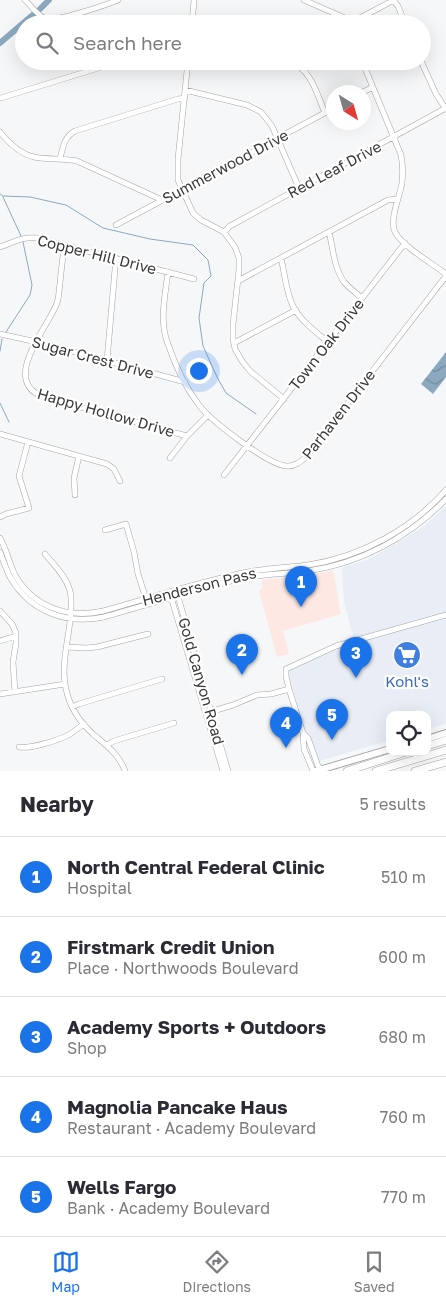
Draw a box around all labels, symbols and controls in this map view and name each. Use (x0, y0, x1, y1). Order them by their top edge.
search box (15, 15, 431, 70)
icon: search (33, 29, 61, 57)
text: Search here (73, 31, 182, 54)
north arrow (326, 85, 371, 130)
street label: Summerwood Drive (159, 125, 291, 207)
street label: Red Leaf Drive (284, 137, 384, 201)
street label: Copper Hill Drive (36, 231, 159, 278)
street label: Town Oak Drive (285, 295, 367, 393)
street label: Sugar Crest Drive (30, 332, 156, 382)
your location (186, 358, 212, 384)
street label: Parhaven Drive (298, 366, 379, 462)
street label: Happy Hollow Drive (35, 384, 177, 440)
street label: Henderson Pass (140, 563, 258, 609)
pin: 1 (285, 566, 317, 607)
street label: Gold Canyon Road (175, 615, 229, 747)
pin: 2 (226, 634, 258, 675)
pin: 3 (340, 637, 372, 678)
supermarket icon: Kohl's (392, 640, 422, 670)
place label: Kohl's (385, 672, 429, 690)
pin: 5 (316, 699, 348, 740)
pin: 4 (270, 707, 302, 748)
map controls (386, 711, 431, 756)
button: locate (386, 711, 431, 756)
text: Nearby (20, 791, 94, 817)
text: 5 results (360, 794, 426, 814)
text: North Central Federal Clinic (67, 855, 325, 878)
text: 1 (32, 867, 40, 887)
text: 510 m (381, 867, 426, 887)
text: Hospital (67, 878, 132, 898)
text: Firstmark Credit Union (67, 935, 274, 958)
text: 2 (31, 947, 41, 967)
text: 600 m (378, 947, 426, 967)
text: Place · Northwoods Boulevard (67, 958, 299, 978)
text: Academy Sports + Outdoors (67, 1015, 326, 1038)
text: 3 (31, 1027, 41, 1047)
text: 680 m (378, 1027, 426, 1047)
text: Shop (67, 1038, 107, 1058)
text: Magnolia Pancake Haus (67, 1095, 288, 1118)
text: 4 (31, 1107, 41, 1127)
text: 760 m (380, 1107, 426, 1127)
text: Restaurant · Academy Boulevard (67, 1118, 316, 1138)
text: Wells Fargo (67, 1175, 177, 1198)
text: 5 (31, 1187, 41, 1207)
text: 770 m (381, 1187, 426, 1207)
text: Bank · Academy Boulevard (67, 1198, 270, 1218)
tab: Map (51, 1248, 80, 1295)
tab: Directions (183, 1248, 251, 1295)
tab: Saved (354, 1248, 395, 1295)

